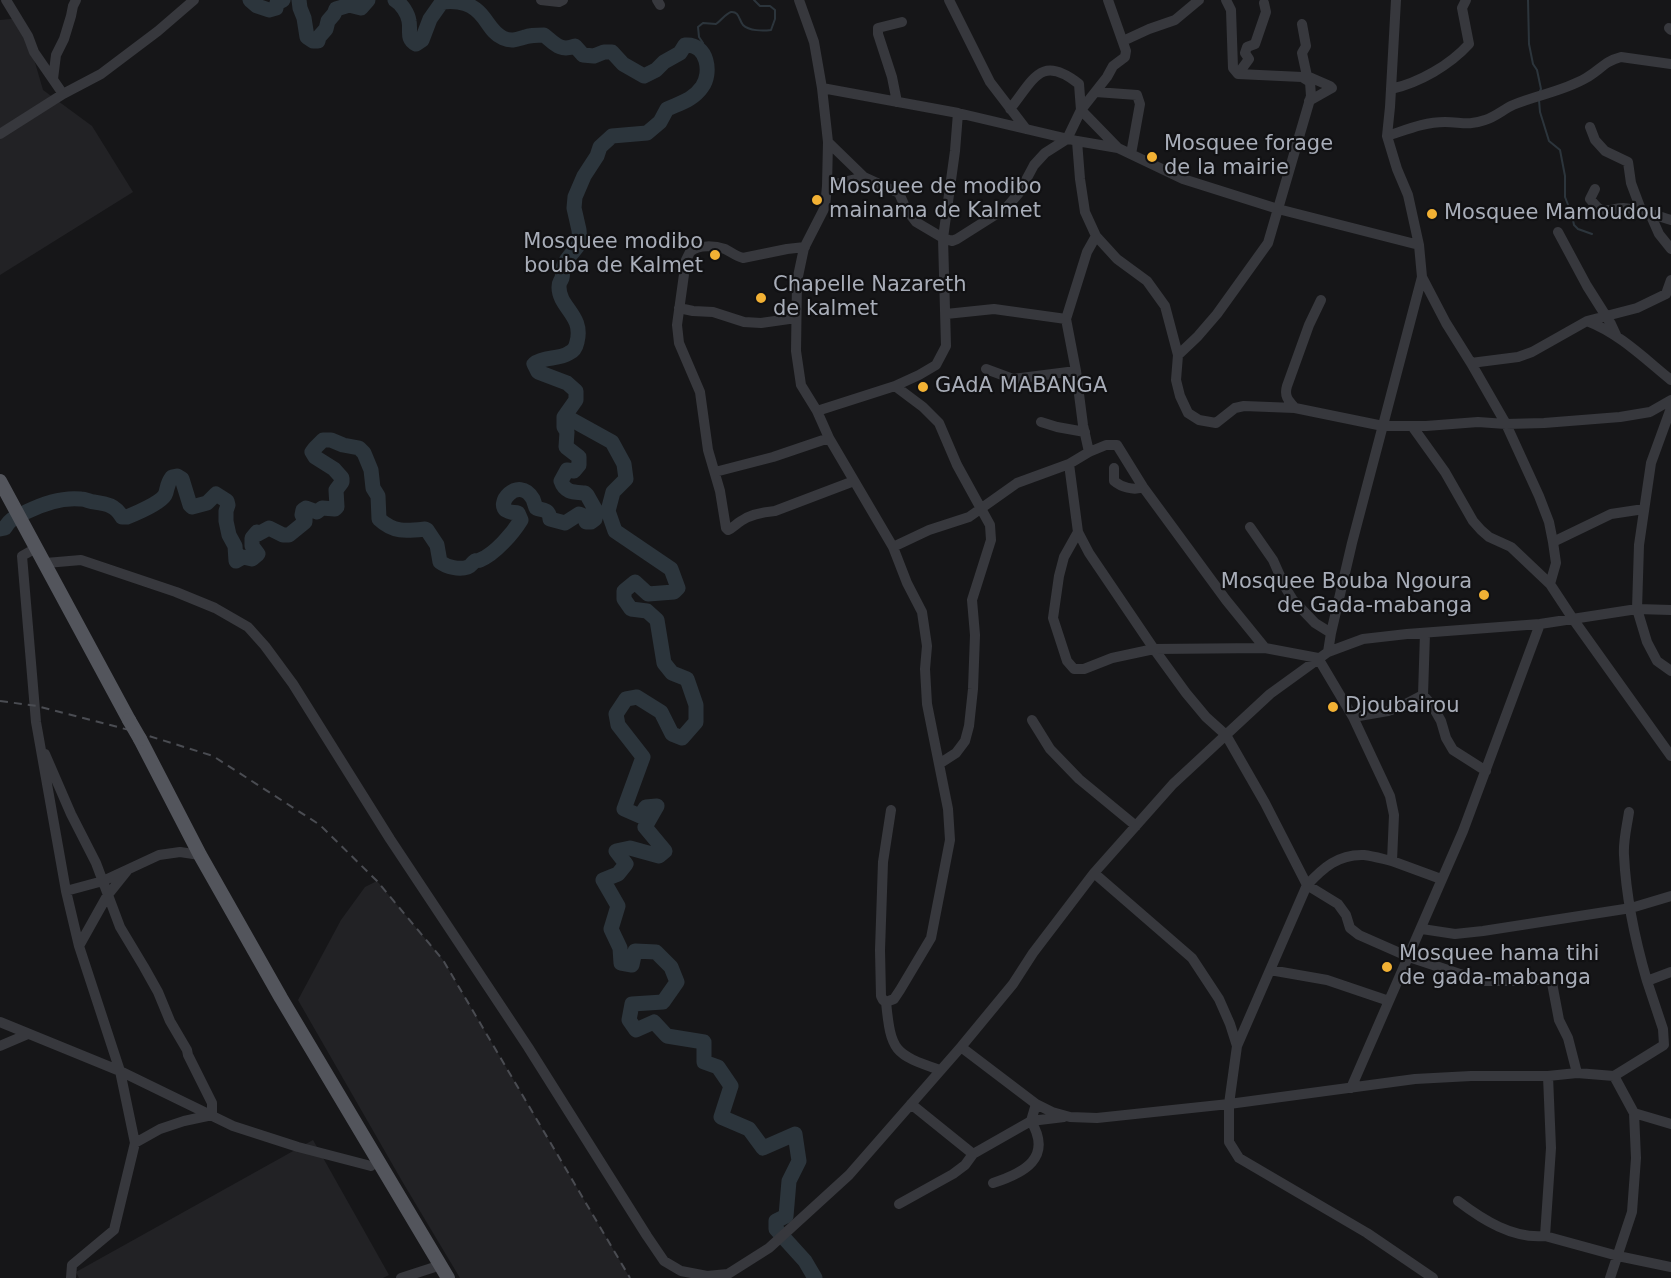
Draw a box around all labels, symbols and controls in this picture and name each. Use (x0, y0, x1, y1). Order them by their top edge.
place label: Mosquee forage de la mairie (1164, 132, 1333, 182)
marker: Mosquee forage de la mairie (1145, 150, 1159, 164)
place label: Mosquee de modibo mainama de Kalmet (829, 175, 1042, 225)
marker: Mosquee de modibo mainama de Kalmet (810, 193, 824, 207)
place label: Mosquee Mamoudou (1444, 201, 1662, 227)
marker: Mosquee Mamoudou (1425, 207, 1439, 221)
place label: Mosquee modibo bouba de Kalmet (523, 230, 703, 280)
marker: Mosquee modibo bouba de Kalmet (708, 248, 722, 262)
place label: Chapelle Nazareth de kalmet (773, 273, 966, 323)
marker: Chapelle Nazareth de kalmet (754, 291, 768, 305)
place label: GAdA MABANGA (935, 374, 1107, 400)
marker: GAdA MABANGA (916, 380, 930, 394)
place label: Mosquee Bouba Ngoura de Gada-mabanga (1221, 570, 1472, 620)
marker: Mosquee Bouba Ngoura de Gada-mabanga (1477, 588, 1491, 602)
place label: Djoubairou (1345, 694, 1460, 720)
marker: Djoubairou (1326, 700, 1340, 714)
place label: Mosquee hama tihi de gada-mabanga (1399, 942, 1599, 992)
marker: Mosquee hama tihi de gada-mabanga (1380, 960, 1394, 974)

